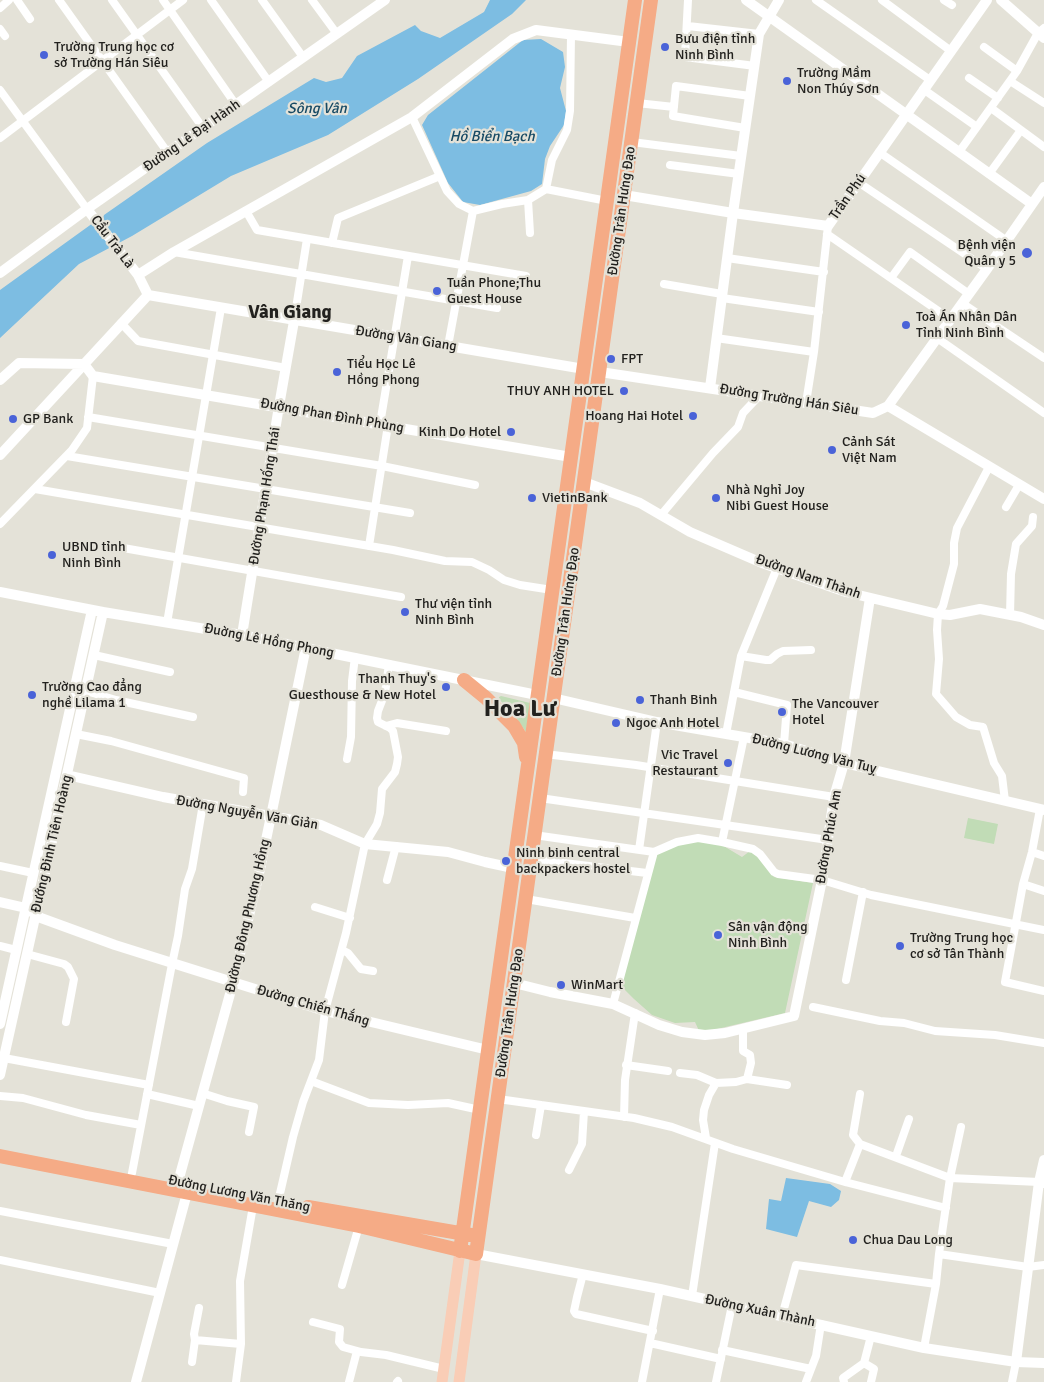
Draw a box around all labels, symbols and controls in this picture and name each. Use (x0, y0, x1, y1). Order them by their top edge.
place label: Bưu điện tỉnh Ninh Bình (675, 31, 755, 64)
place label: Trường Trung học cơ sở Trường Hán Siêu (54, 39, 174, 72)
marker: Bưu điện tỉnh Ninh Bình (659, 41, 671, 53)
marker: Trường Trung học cơ sở Trường Hán Siêu (38, 49, 50, 61)
place label: Trường Mầm Non Thúy Sơn (797, 65, 879, 98)
marker: Trường Mầm Non Thúy Sơn (781, 75, 793, 87)
street label: Đường Lê Đại Hành (140, 96, 244, 176)
water label: Sông Vân (287, 100, 347, 118)
water label: Hồ Biển Bạch (449, 128, 535, 146)
street label: Đường Trân Hưng Đạo (605, 145, 639, 277)
street label: Trần Phú (826, 171, 870, 223)
street label: Cầu Trà Là (87, 212, 137, 272)
place label: Bệnh viện Quân y 5 (958, 237, 1016, 270)
marker: Bệnh viện Quân y 5 (1020, 246, 1034, 260)
place label: Tuần Phone;Thu Guest House (447, 275, 541, 308)
marker: Tuần Phone;Thu Guest House (431, 285, 443, 297)
district label: Vân Giang (248, 302, 332, 324)
place label: Toà Án Nhân Dân Tỉnh Ninh Bình (916, 309, 1017, 342)
marker: Toà Án Nhân Dân Tỉnh Ninh Bình (900, 319, 912, 331)
street label: Đường Vân Giang (354, 323, 458, 355)
place label: FPT (621, 351, 643, 367)
marker: FPT (605, 353, 617, 365)
place label: Tiểu Học Lê Hồng Phong (347, 356, 420, 388)
marker: Tiểu Học Lê Hồng Phong (331, 366, 343, 378)
street label: Đường Trường Hán Siêu (718, 381, 860, 419)
place label: THUY ANH HOTEL (507, 383, 614, 399)
marker: THUY ANH HOTEL (618, 385, 630, 397)
street label: Đường Phan Đình Phùng (259, 395, 405, 437)
place label: Hoang Hai Hotel (585, 408, 683, 424)
marker: Hoang Hai Hotel (687, 410, 699, 422)
place label: GP Bank (23, 411, 73, 427)
marker: GP Bank (7, 413, 19, 425)
place label: Kinh Do Hotel (419, 424, 501, 440)
street label: Đường Phạm Hống Thái (246, 426, 284, 566)
marker: Kinh Do Hotel (505, 426, 517, 438)
place label: Cảnh Sát Việt Nam (842, 434, 897, 467)
marker: Cảnh Sát Việt Nam (826, 444, 838, 456)
place label: Nhà Nghỉ Joy Nibi Guest House (726, 482, 829, 514)
place label: VietinBank (542, 490, 608, 506)
marker: VietinBank (526, 492, 538, 504)
marker: Nhà Nghỉ Joy Nibi Guest House (710, 492, 722, 504)
place label: UBND tỉnh Ninh Bình (62, 539, 126, 572)
street label: Đường Trân Hưng Đạo (549, 546, 583, 678)
marker: UBND tỉnh Ninh Bình (46, 549, 58, 561)
street label: Đường Nam Thành (753, 551, 863, 603)
place label: Thư viện tỉnh Ninh Bình (415, 596, 492, 628)
marker: Thư viện tỉnh Ninh Bình (399, 606, 411, 618)
street label: Đuờng Lê Hồng Phong (203, 620, 335, 662)
place label: Thanh Thuy's Guesthouse & New Hotel (289, 671, 436, 704)
place label: Trường Cao đẳng nghề Lilama 1 (42, 679, 142, 712)
marker: Thanh Thuy's Guesthouse & New Hotel (440, 681, 452, 693)
marker: Trường Cao đẳng nghề Lilama 1 (26, 689, 38, 701)
place label: Thanh Binh (650, 692, 717, 708)
marker: Thanh Binh (634, 694, 646, 706)
district label: Hoa Lư (484, 696, 556, 724)
place label: The Vancouver Hotel (792, 696, 879, 729)
marker: The Vancouver Hotel (776, 706, 788, 718)
place label: Ngoc Anh Hotel (626, 715, 719, 731)
marker: Ngoc Anh Hotel (610, 717, 622, 729)
street label: Đường Lương Văn Tuỵ (750, 730, 878, 778)
place label: Vic Travel Restaurant (652, 747, 718, 780)
marker: Vic Travel Restaurant (722, 757, 734, 769)
street label: Đướng Đinh Tiên Hoàng (28, 773, 76, 915)
street label: Đường Phúc Am (812, 789, 846, 885)
street label: Đường Nguyễn Văn Giản (175, 792, 319, 834)
street label: Đường Đông Phương Hồng (222, 837, 274, 995)
place label: Ninh binh central backpackers hostel (516, 845, 630, 878)
marker: Ninh binh central backpackers hostel (500, 855, 512, 867)
place label: Sân vận động Ninh Bình (728, 919, 808, 952)
marker: Sân vận động Ninh Bình (712, 929, 724, 941)
place label: Trường Trung học cơ sở Tân Thành (910, 930, 1013, 962)
marker: Trường Trung học cơ sở Tân Thành (894, 940, 906, 952)
street label: Đường Trân Hưng Đạo (493, 947, 527, 1079)
place label: WinMart (571, 977, 623, 993)
marker: WinMart (555, 979, 567, 991)
street label: Đường Chiến Thắng (255, 982, 371, 1030)
street label: Đường Lương Văn Thăng (167, 1172, 311, 1216)
place label: Chua Dau Long (863, 1232, 953, 1248)
marker: Chua Dau Long (847, 1234, 859, 1246)
street label: Đường Xuân Thành (703, 1291, 817, 1331)

